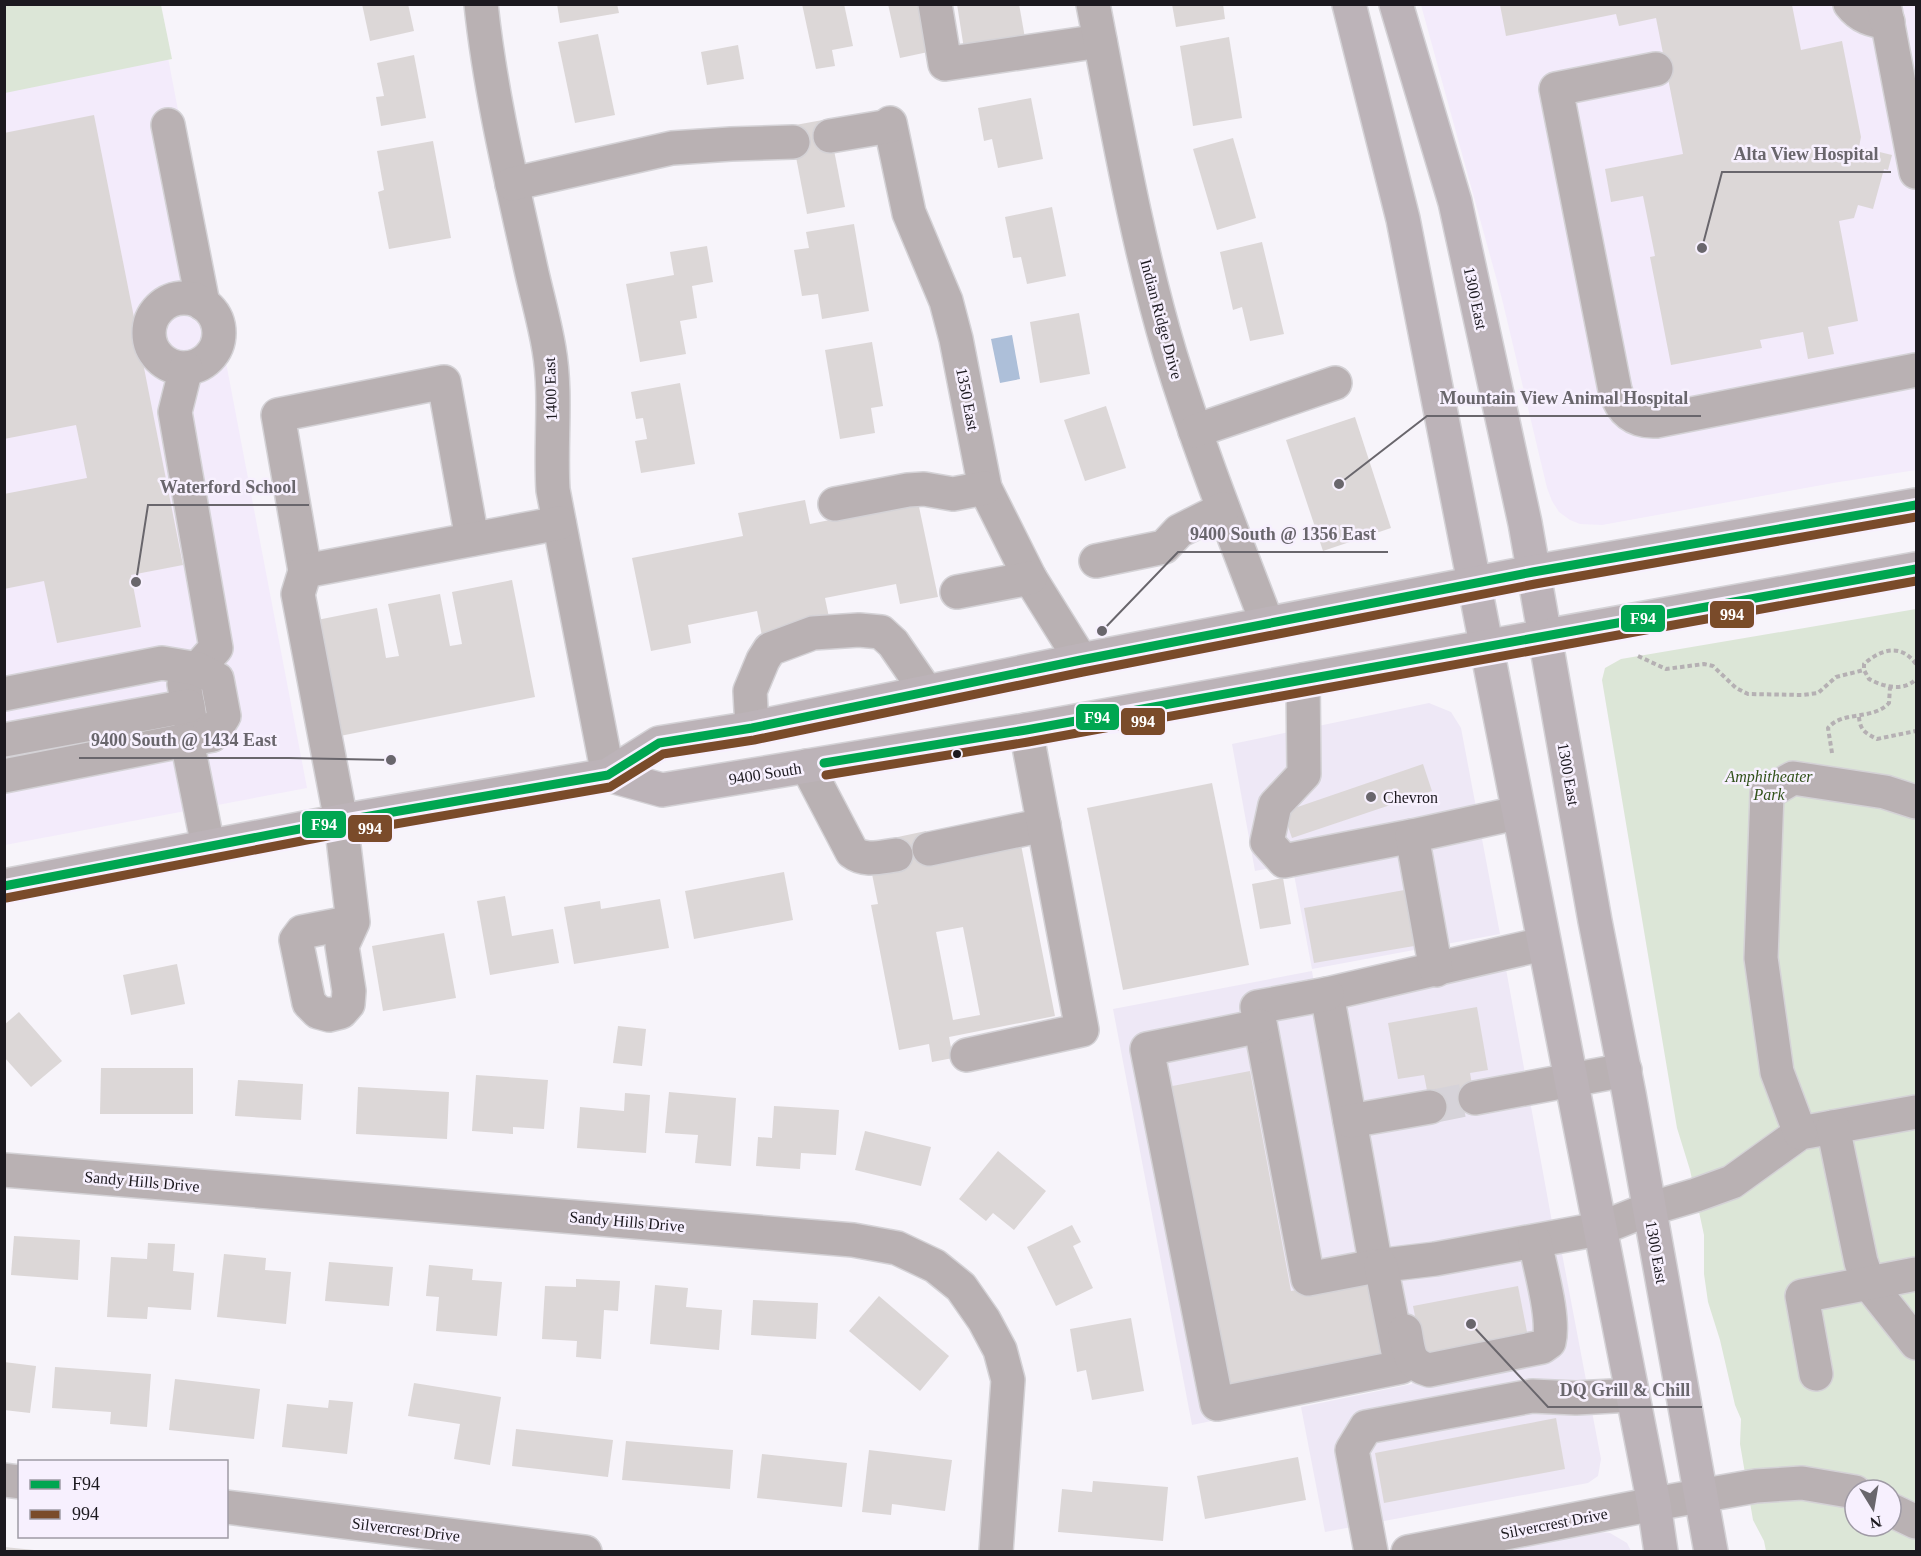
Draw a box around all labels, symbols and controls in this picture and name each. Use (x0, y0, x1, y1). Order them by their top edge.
callout: Alta View Hospital (1722, 136, 1891, 172)
text: Alta View Hospital (1733, 144, 1879, 164)
street label: Indian Ridge Drive (1136, 257, 1186, 381)
street label: 1300 East (1461, 265, 1491, 331)
street label: 1400 East (541, 356, 560, 421)
street label: 1350 East (953, 366, 982, 432)
callout: Mountain View Animal Hospital (1427, 380, 1701, 416)
text: Mountain View Animal Hospital (1440, 388, 1688, 408)
callout: Waterford School (148, 469, 309, 505)
text: Waterford School (160, 477, 296, 497)
callout: 9400 South @ 1356 East (1178, 516, 1388, 552)
text: 9400 South @ 1356 East (1190, 524, 1376, 544)
line badge: 994 (1709, 600, 1755, 629)
line badge: F94 (1620, 604, 1666, 633)
text: 994 (1720, 606, 1744, 623)
text: F94 (1630, 610, 1656, 627)
line badge: F94 (1075, 703, 1120, 731)
line badge: 994 (1120, 707, 1166, 736)
text: F94 (1084, 709, 1110, 726)
text: 994 (1131, 713, 1155, 730)
callout: 9400 South @ 1434 East (79, 722, 289, 758)
text: 9400 South @ 1434 East (91, 730, 277, 750)
street label: 1300 East (1555, 741, 1582, 807)
unlabelled marker (951, 748, 963, 760)
street label: 9400 South (728, 759, 803, 788)
park label: Amphitheater Park (1724, 768, 1813, 803)
place label: Chevron (1383, 789, 1438, 806)
marker: Chevron (1364, 790, 1378, 804)
line badge: F94 (301, 810, 347, 839)
line badge: 994 (347, 814, 393, 843)
text: F94 (311, 816, 337, 833)
text: 994 (358, 820, 382, 837)
street label: Sandy Hills Drive (84, 1168, 200, 1196)
street label: Sandy Hills Drive (569, 1208, 685, 1236)
street label: 1300 East (1643, 1219, 1670, 1285)
callout: DQ Grill & Chill (1548, 1371, 1702, 1407)
text: DQ Grill & Chill (1560, 1380, 1690, 1400)
legend (18, 1460, 228, 1538)
text: F94 (72, 1474, 100, 1494)
north arrow (1843, 1478, 1903, 1538)
text: 994 (72, 1504, 99, 1524)
street label: Silvercrest Drive (1499, 1505, 1609, 1542)
text: N (1868, 1513, 1883, 1532)
street label: Silvercrest Drive (351, 1514, 461, 1545)

